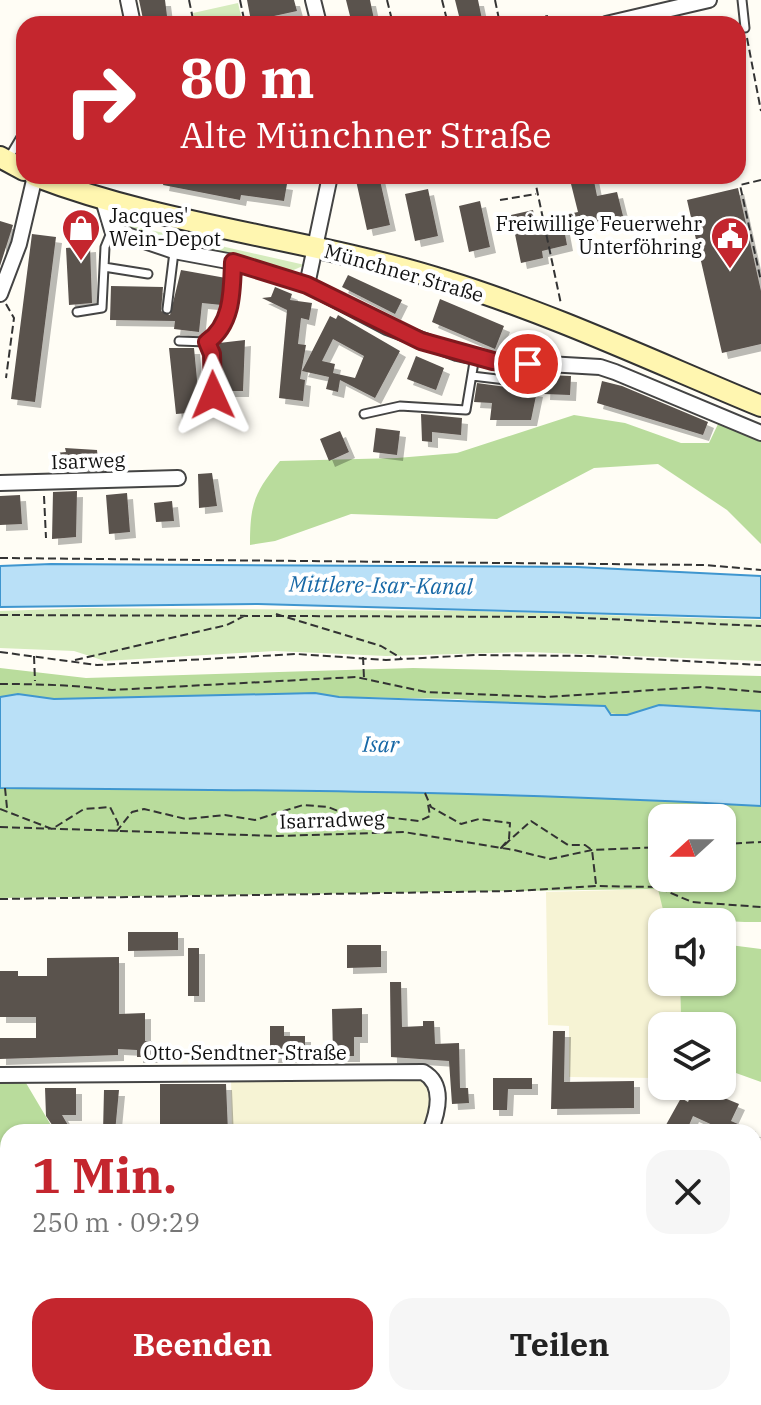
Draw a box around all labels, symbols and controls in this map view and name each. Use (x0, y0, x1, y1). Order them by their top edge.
text: 80 m (180, 41, 315, 113)
icon: right (48, 48, 152, 152)
text: Alte Münchner Straße (180, 111, 552, 158)
place label: Jacques' Wein-Depot (109, 202, 221, 252)
shop icon: Jacques' Wein-Depot (60, 207, 102, 262)
place label: Freiwillige Feuerwehr Unterföhring (495, 210, 702, 260)
public building icon: Freiwillige Feuerwehr Unterföhring (709, 215, 751, 270)
street label: Münchner Straße (321, 237, 487, 308)
pin (494, 330, 562, 398)
icon: arrive (506, 342, 550, 386)
position arrow (171, 353, 255, 437)
street label: Isarweg (51, 446, 126, 475)
water label: Mittlere-Isar-Kanal (288, 568, 474, 601)
water label: Isar (361, 729, 401, 758)
street label: Isarradweg (279, 804, 385, 835)
north arrow (648, 804, 736, 892)
map controls (648, 804, 736, 1100)
button: sound (648, 908, 736, 996)
button: layers (648, 1012, 736, 1100)
street label: Otto-Sendtner-Straße (143, 1039, 347, 1066)
text: 1 Min. (32, 1144, 177, 1206)
button: close (646, 1150, 730, 1234)
text: 250 m · 09:29 (32, 1205, 200, 1239)
button: Beenden (32, 1298, 373, 1390)
button: Teilen (389, 1298, 730, 1390)

